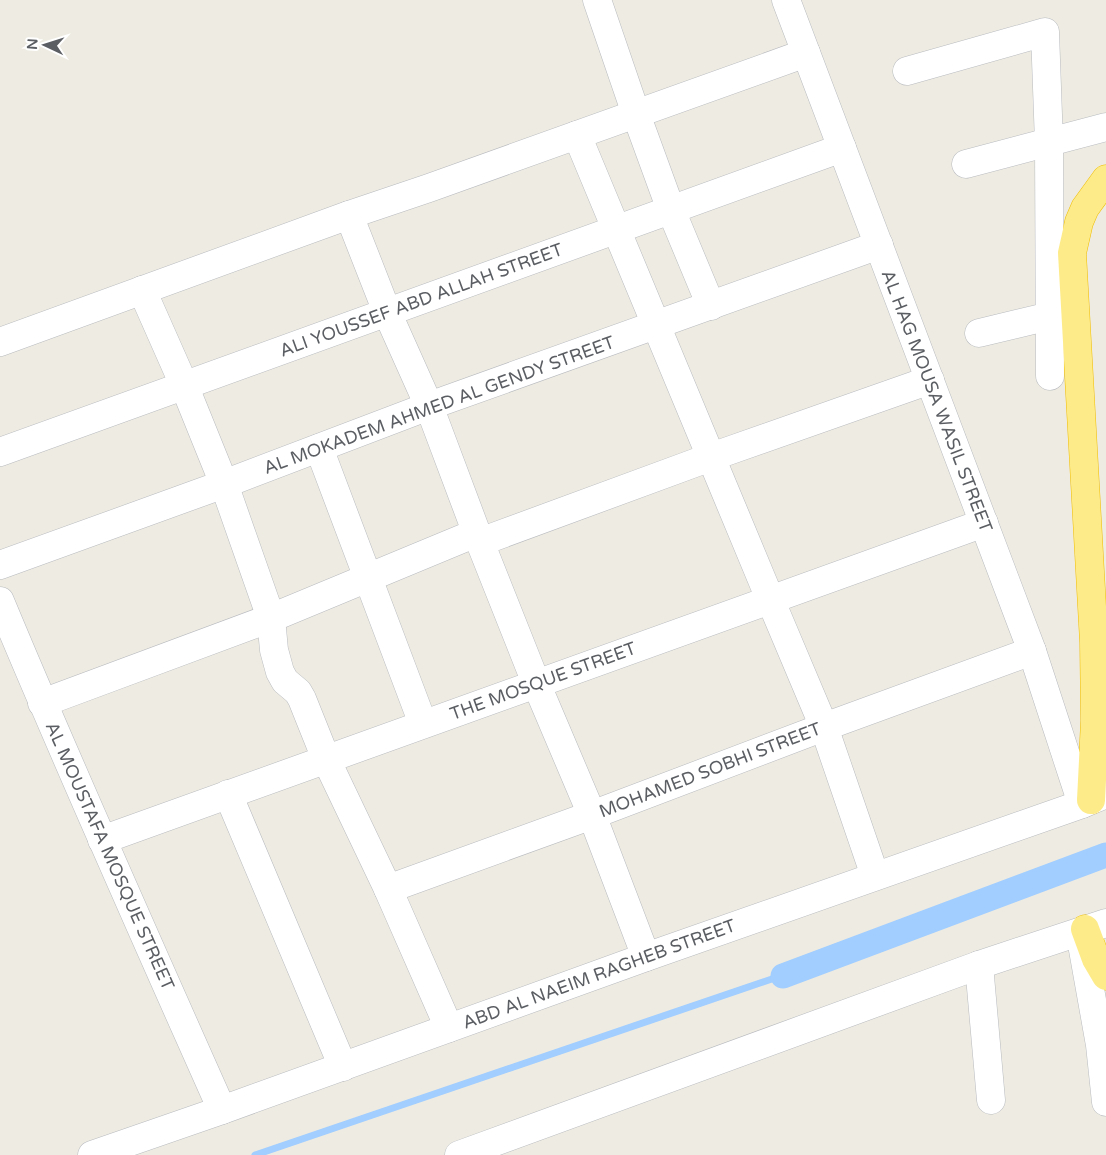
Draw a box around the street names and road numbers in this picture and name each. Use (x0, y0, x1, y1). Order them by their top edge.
street label: ALI YOUSSEF ABD ALLAH STREET (276, 238, 566, 362)
street label: AL HAG MOUSA WASIL STREET (877, 267, 997, 535)
street label: AL MOKADEM AHMED AL GENDY STREET (260, 331, 618, 479)
street label: THE MOSQUE STREET (447, 637, 639, 725)
street label: MOHAMED SOBHI STREET (596, 717, 824, 823)
street label: AL MOUSTAFA MOSQUE STREET (41, 718, 179, 994)
street label: ABD AL NAEIM RAGHEB STREET (459, 914, 739, 1034)

